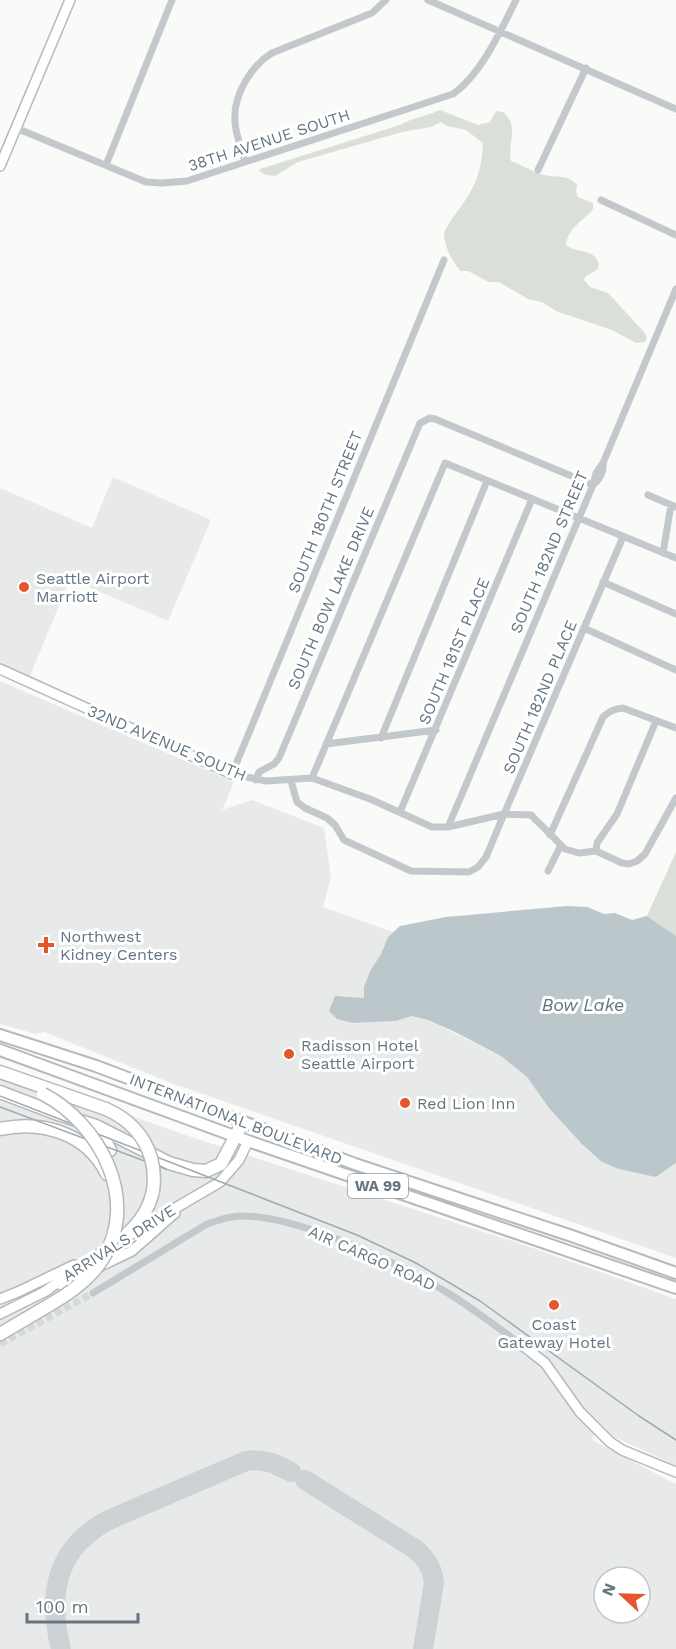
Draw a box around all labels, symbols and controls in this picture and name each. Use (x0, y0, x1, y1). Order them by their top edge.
street label: 38TH AVENUE SOUTH (186, 105, 352, 175)
street label: SOUTH 180TH STREET (284, 428, 366, 596)
street label: SOUTH 182ND STREET (506, 468, 592, 636)
street label: SOUTH BOW LAKE DRIVE (284, 504, 378, 692)
place label: Seattle Airport Marriott (36, 569, 150, 606)
street label: SOUTH 181ST PLACE (414, 575, 494, 727)
marker: Seattle Airport Marriott (17, 580, 31, 594)
street label: SOUTH 182ND PLACE (499, 617, 581, 777)
street label: 32ND AVENUE SOUTH (85, 701, 249, 785)
place label: Northwest Kidney Centers (60, 927, 177, 964)
marker: Northwest Kidney Centers (37, 936, 55, 954)
water label: Bow Lake (542, 994, 624, 1015)
place label: Radisson Hotel Seattle Airport (301, 1036, 419, 1073)
marker: Radisson Hotel Seattle Airport (282, 1047, 296, 1061)
street label: INTERNATIONAL BOULEVARD (127, 1069, 345, 1169)
place label: Red Lion Inn (417, 1094, 515, 1113)
marker: Red Lion Inn (398, 1096, 412, 1110)
road number: WA 99 (348, 1174, 408, 1198)
street label: ARRIVALS DRIVE (59, 1201, 179, 1285)
street label: AIR CARGO ROAD (306, 1222, 438, 1294)
marker: Coast Gateway Hotel (547, 1298, 561, 1312)
place label: Coast Gateway Hotel (497, 1315, 611, 1352)
north arrow (592, 1565, 652, 1625)
text: N (598, 1581, 620, 1599)
scale bar (27, 1586, 138, 1624)
text: 100 m (36, 1596, 89, 1617)

